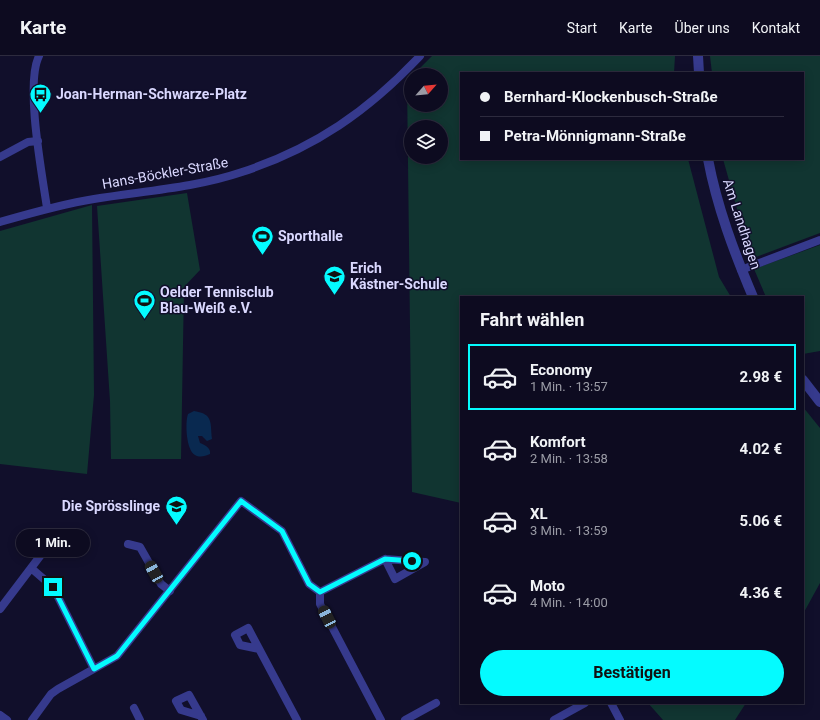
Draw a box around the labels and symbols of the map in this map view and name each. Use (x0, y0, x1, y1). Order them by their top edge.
north arrow (404, 68, 448, 112)
bus stop icon: Joan-Herman-Schwarze-Platz (28, 81, 54, 114)
place label: Joan-Herman-Schwarze-Platz (56, 86, 247, 102)
street label: Hans-Böckler-Straße (101, 154, 229, 192)
street label: Am Landhagen (720, 177, 764, 271)
sports icon: Sporthalle (250, 223, 276, 256)
place label: Sporthalle (278, 228, 343, 244)
place label: Erich Kästner-Schule (350, 260, 448, 292)
school or university icon: Erich Kästner-Schule (322, 263, 348, 296)
place label: Oelder Tennisclub Blau-Weiß e.V. (160, 284, 274, 316)
sports icon: Oelder Tennisclub Blau-Weiß e.V. (131, 287, 157, 320)
school or university icon: Die Sprösslinge (163, 493, 189, 526)
place label: Die Sprösslinge (62, 498, 160, 514)
callout: 1 Min. (16, 529, 90, 557)
route start (403, 552, 421, 570)
car (143, 559, 165, 585)
route end (44, 578, 62, 596)
car (316, 604, 338, 630)

